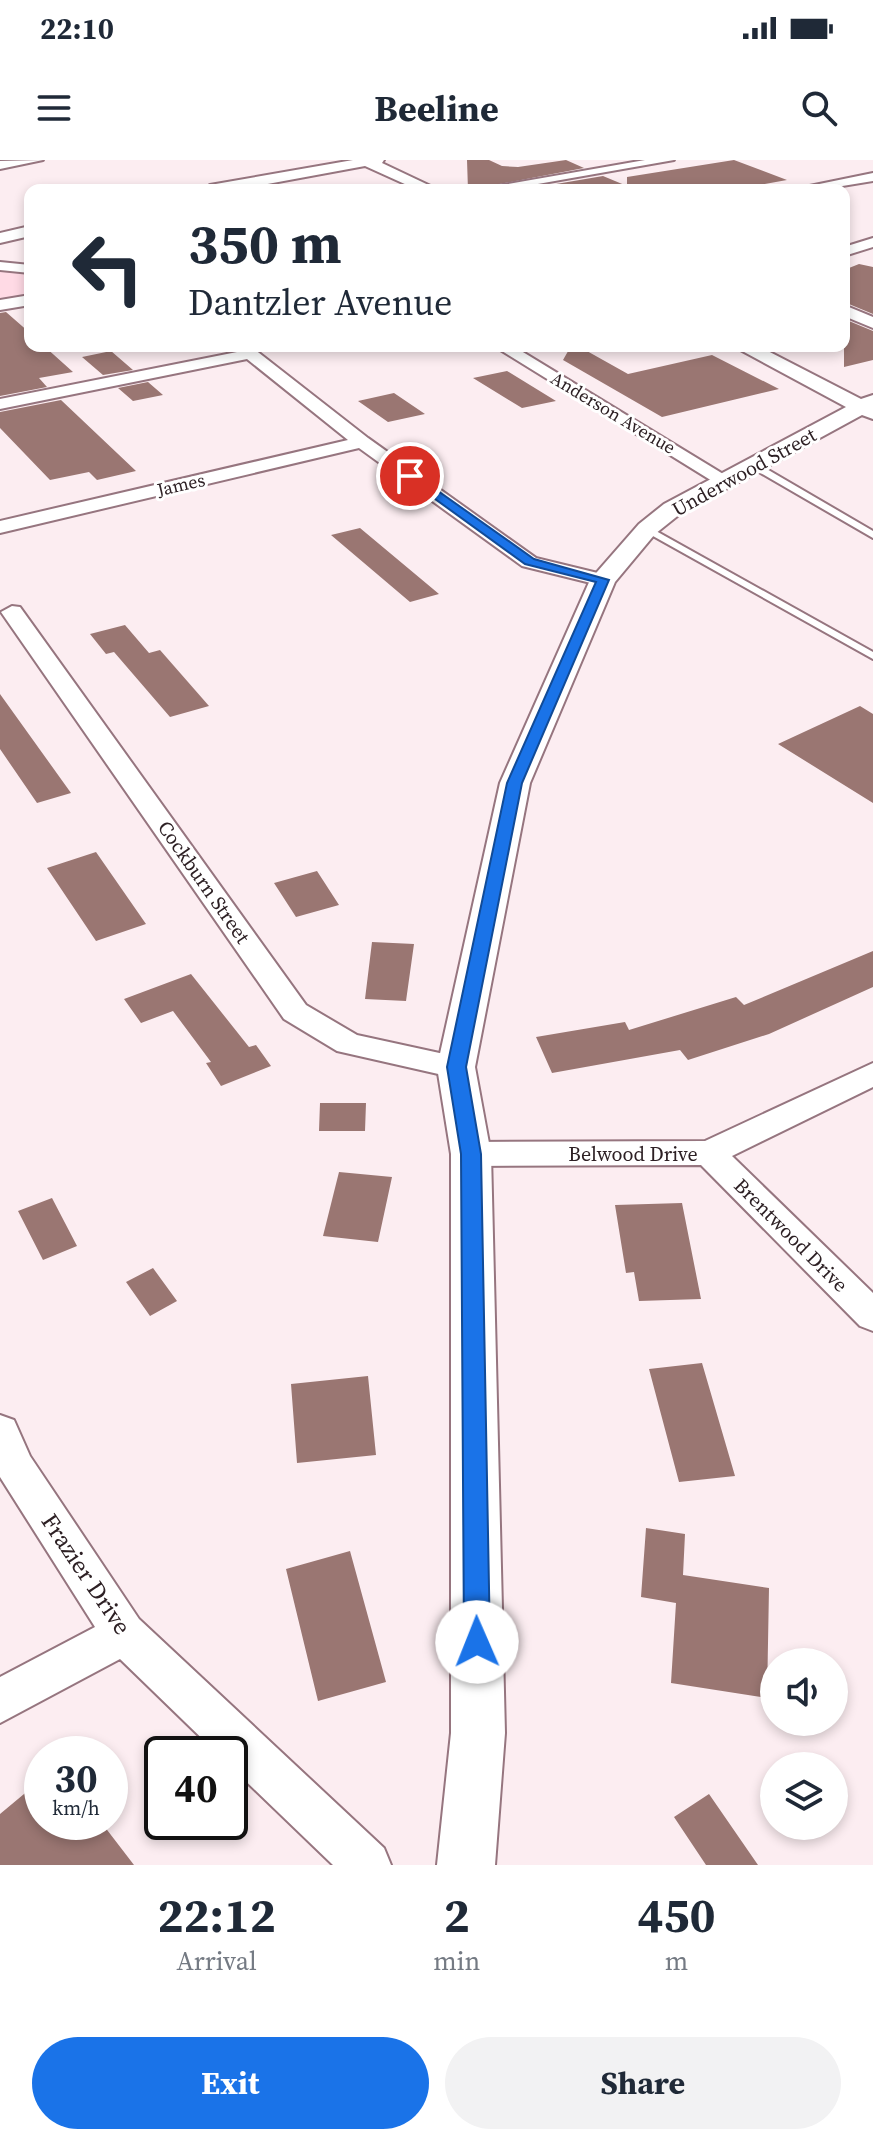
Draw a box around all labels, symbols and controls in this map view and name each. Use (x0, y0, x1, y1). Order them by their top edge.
text: 22:10 (40, 8, 114, 49)
text: Beeline (374, 84, 499, 133)
icon: menu (32, 86, 76, 130)
icon: search (797, 86, 841, 130)
text: 350 m (188, 205, 342, 282)
icon: left (56, 216, 160, 320)
text: Dantzler Avenue (188, 278, 452, 327)
street label: Anderson Avenue (546, 365, 680, 460)
street label: Underwood Street (667, 421, 822, 523)
pin (376, 442, 444, 510)
icon: arrive (388, 454, 432, 498)
street label: James (153, 467, 208, 502)
street label: Cockburn Street (151, 815, 257, 949)
street label: Belwood Drive (568, 1140, 698, 1168)
street label: Brentwood Drive (728, 1172, 854, 1298)
street label: Frazier Drive (34, 1507, 139, 1641)
position arrow (435, 1600, 519, 1684)
map controls (760, 1648, 848, 1840)
button: sound (760, 1648, 848, 1736)
speed limit sign: 40 (144, 1736, 248, 1840)
text: 30 (54, 1751, 98, 1805)
button: layers (760, 1752, 848, 1840)
text: km/h (52, 1794, 100, 1822)
text: 22:12 (157, 1882, 276, 1948)
text: 2 (444, 1882, 470, 1948)
text: 450 (638, 1882, 716, 1948)
text: Arrival (176, 1943, 257, 1979)
text: min (433, 1943, 480, 1979)
text: m (665, 1943, 688, 1979)
button: Exit (32, 2037, 429, 2129)
button: Share (445, 2037, 841, 2129)

